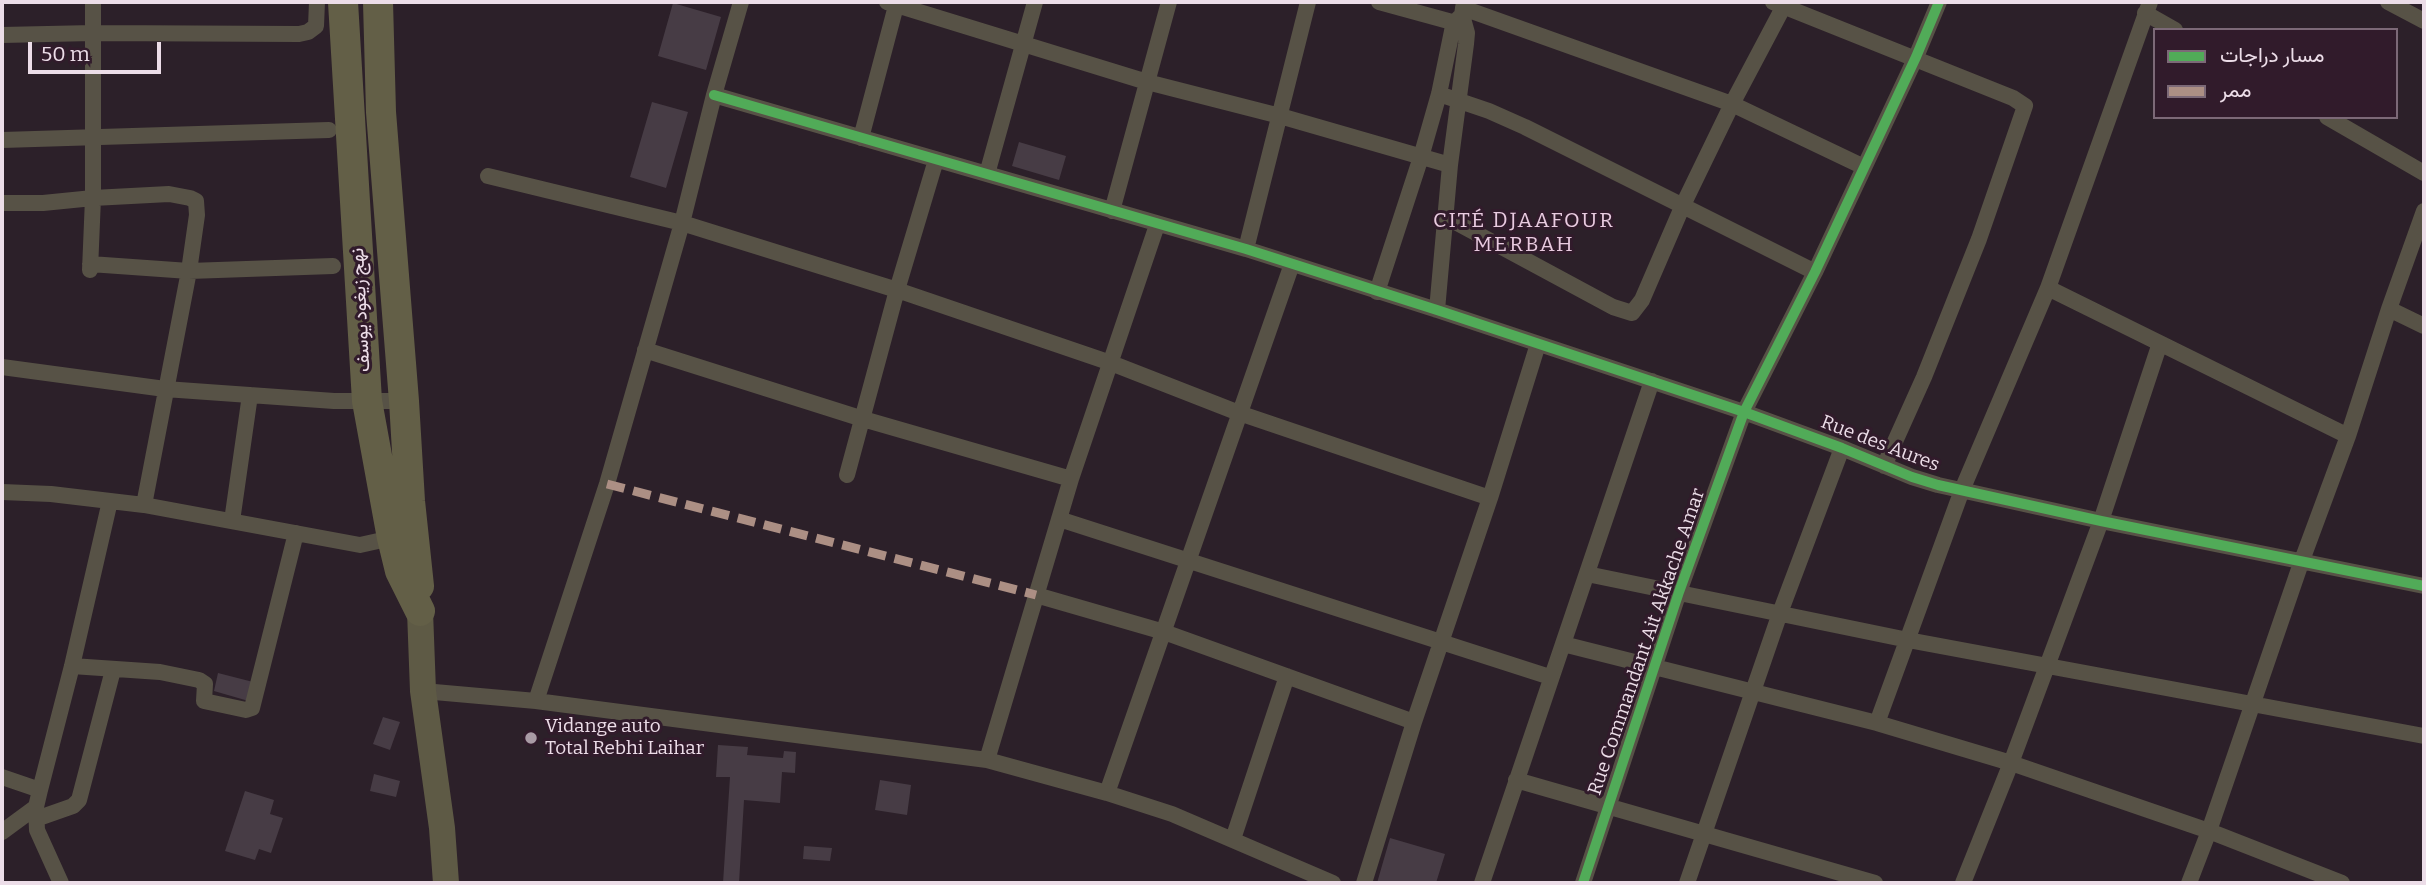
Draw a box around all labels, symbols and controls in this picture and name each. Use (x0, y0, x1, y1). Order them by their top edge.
scale bar (32, 28, 164, 72)
legend (2153, 28, 2398, 119)
text: 50 m (41, 41, 90, 67)
text: مسار دراجات (2220, 42, 2324, 68)
text: ممر (2220, 77, 2251, 103)
district label: CITÉ DJAAFOUR MERBAH (1435, 208, 1613, 258)
street label: نهج زيغود يوسف (346, 247, 376, 373)
street label: Rue des Aures (1818, 411, 1942, 477)
street label: Rue Commandant Ait Akkache Amar (1584, 486, 1710, 798)
place label: Vidange auto Total Rebhi Laihar (545, 716, 704, 760)
marker: Vidange auto Total Rebhi Laihar (523, 730, 539, 746)

